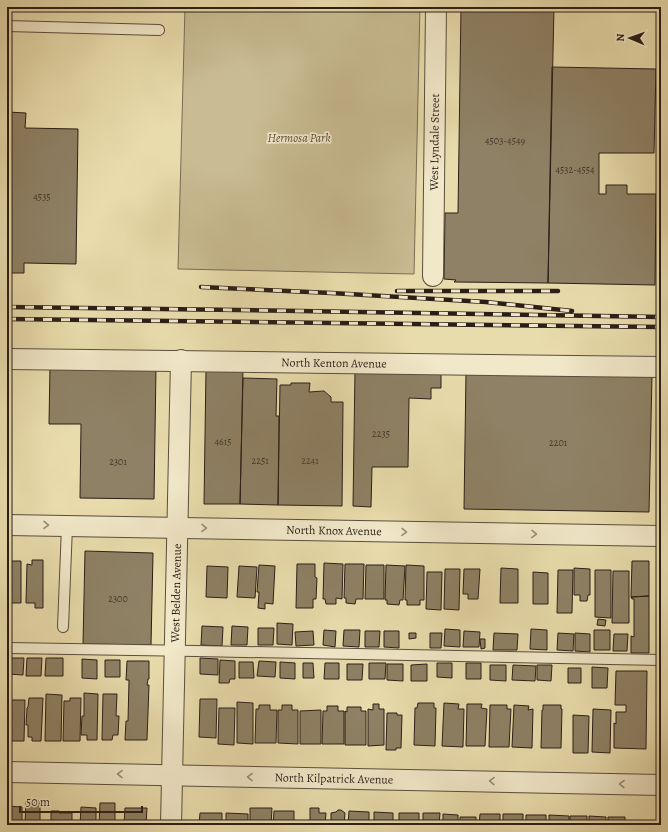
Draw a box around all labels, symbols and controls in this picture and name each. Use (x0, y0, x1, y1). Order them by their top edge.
north arrow (610, 18, 650, 58)
text: N (613, 33, 628, 42)
street label: West Lyndale Street (426, 93, 443, 192)
park label: Hermosa Park (267, 130, 331, 146)
house number: 4503-4549 (485, 134, 525, 147)
house number: 4532-4554 (555, 163, 595, 176)
house number: 4535 (33, 190, 51, 203)
street label: North Kenton Avenue (281, 354, 387, 372)
house number: 2235 (372, 427, 390, 440)
house number: 4615 (215, 435, 231, 448)
house number: 2201 (549, 436, 568, 449)
house number: 2251 (251, 454, 269, 467)
house number: 2241 (301, 454, 319, 467)
house number: 2301 (109, 455, 127, 468)
one-way arrow (43, 521, 49, 530)
street label: North Knox Avenue (286, 522, 382, 539)
one-way arrow (201, 524, 207, 532)
one-way arrow (401, 528, 407, 536)
one-way arrow (531, 530, 537, 538)
street label: West Belden Avenue (167, 543, 185, 644)
house number: 2300 (108, 592, 128, 605)
street label: North Kilpatrick Avenue (274, 769, 393, 788)
one-way arrow (117, 770, 123, 778)
one-way arrow (247, 773, 253, 781)
one-way arrow (489, 777, 495, 786)
one-way arrow (619, 780, 625, 788)
scale bar (20, 788, 142, 814)
text: 50 m (26, 794, 50, 810)

